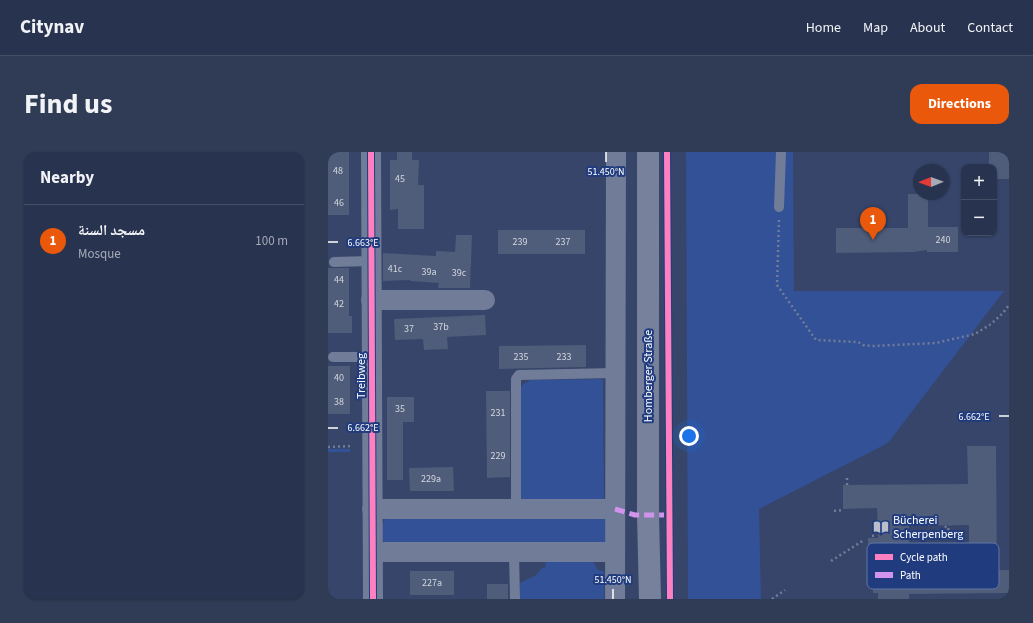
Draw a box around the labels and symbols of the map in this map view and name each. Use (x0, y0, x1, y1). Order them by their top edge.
house number: 48 (333, 164, 343, 178)
north arrow (913, 164, 949, 200)
text: 51.450°N (587, 165, 625, 179)
house number: 45 (395, 172, 405, 186)
house number: 46 (334, 196, 344, 210)
pin: 1 (860, 207, 886, 240)
house number: 240 (936, 233, 950, 247)
house number: 239 (513, 235, 527, 249)
house number: 237 (556, 235, 570, 249)
text: 6.663°E (348, 236, 378, 250)
house number: 41c (388, 262, 403, 276)
house number: 39a (422, 265, 436, 279)
house number: 39c (452, 266, 467, 280)
house number: 44 (334, 273, 344, 287)
house number: 42 (334, 297, 344, 311)
house number: 37b (433, 320, 449, 334)
house number: 37 (404, 322, 414, 336)
street label: Homberger Straße (640, 330, 657, 422)
house number: 235 (514, 350, 528, 364)
house number: 233 (557, 350, 571, 364)
street label: Treibweg (353, 353, 370, 399)
house number: 40 (334, 371, 344, 385)
house number: 38 (334, 395, 344, 409)
house number: 35 (395, 402, 405, 416)
house number: 231 (491, 406, 505, 420)
text: 6.662°E (959, 410, 989, 424)
text: 6.662°E (348, 421, 378, 435)
your location (679, 426, 699, 446)
house number: 229 (491, 449, 505, 463)
house number: 229a (421, 472, 441, 486)
place label: Bücherei Scherpenberg (893, 512, 963, 543)
library icon: Bücherei Scherpenberg (872, 518, 890, 536)
legend (867, 543, 999, 589)
text: Cycle path (900, 550, 948, 565)
text: Path (900, 568, 921, 583)
text: 51.450°N (594, 573, 632, 587)
house number: 227a (422, 576, 442, 590)

